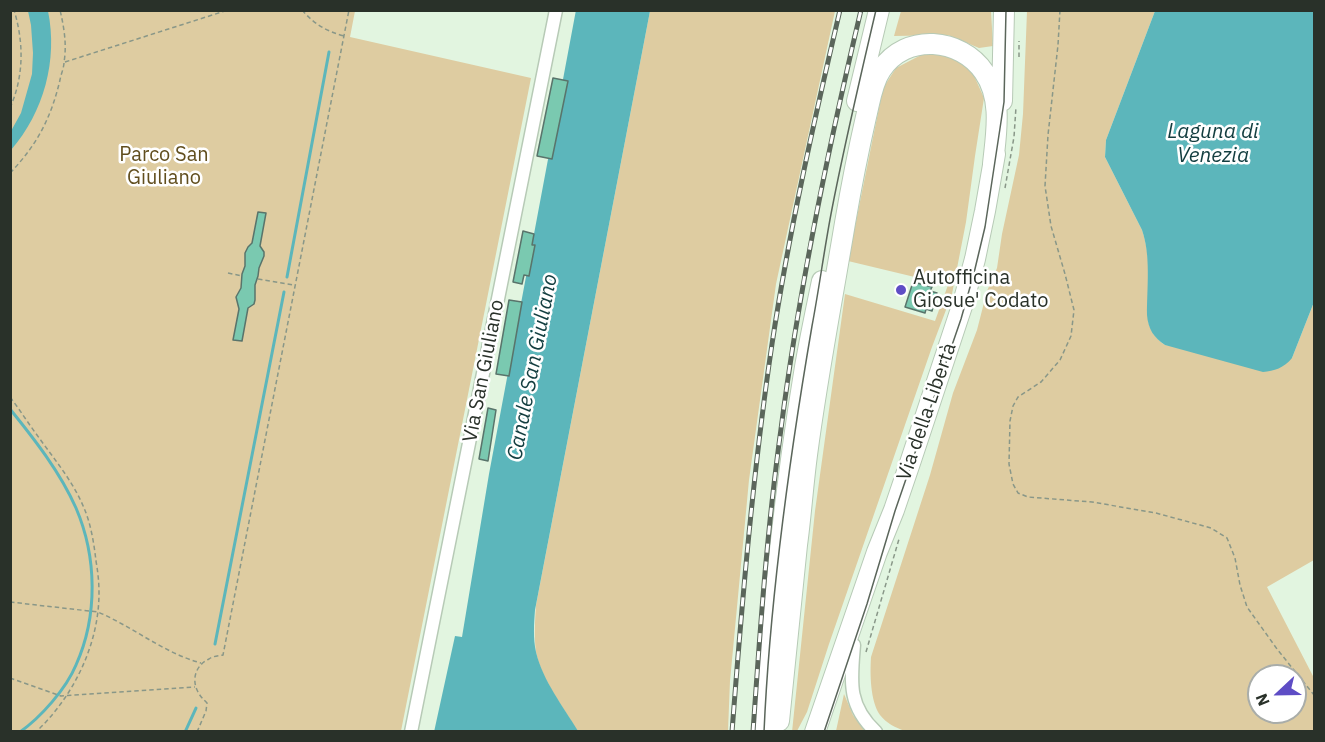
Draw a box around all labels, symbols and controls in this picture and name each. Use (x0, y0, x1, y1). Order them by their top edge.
water label: Laguna di Venezia (1167, 119, 1259, 169)
park label: Parco San Giuliano (119, 143, 209, 190)
place label: Autofficina Giosue' Codato (913, 266, 1048, 313)
water label: Canale San Giuliano (503, 272, 563, 462)
marker: Autofficina Giosue' Codato (894, 283, 908, 297)
street label: Via San Giuliano (458, 298, 510, 444)
street label: Via della Libertà (892, 340, 962, 484)
north arrow (1247, 664, 1307, 724)
text: N (1251, 691, 1274, 709)

